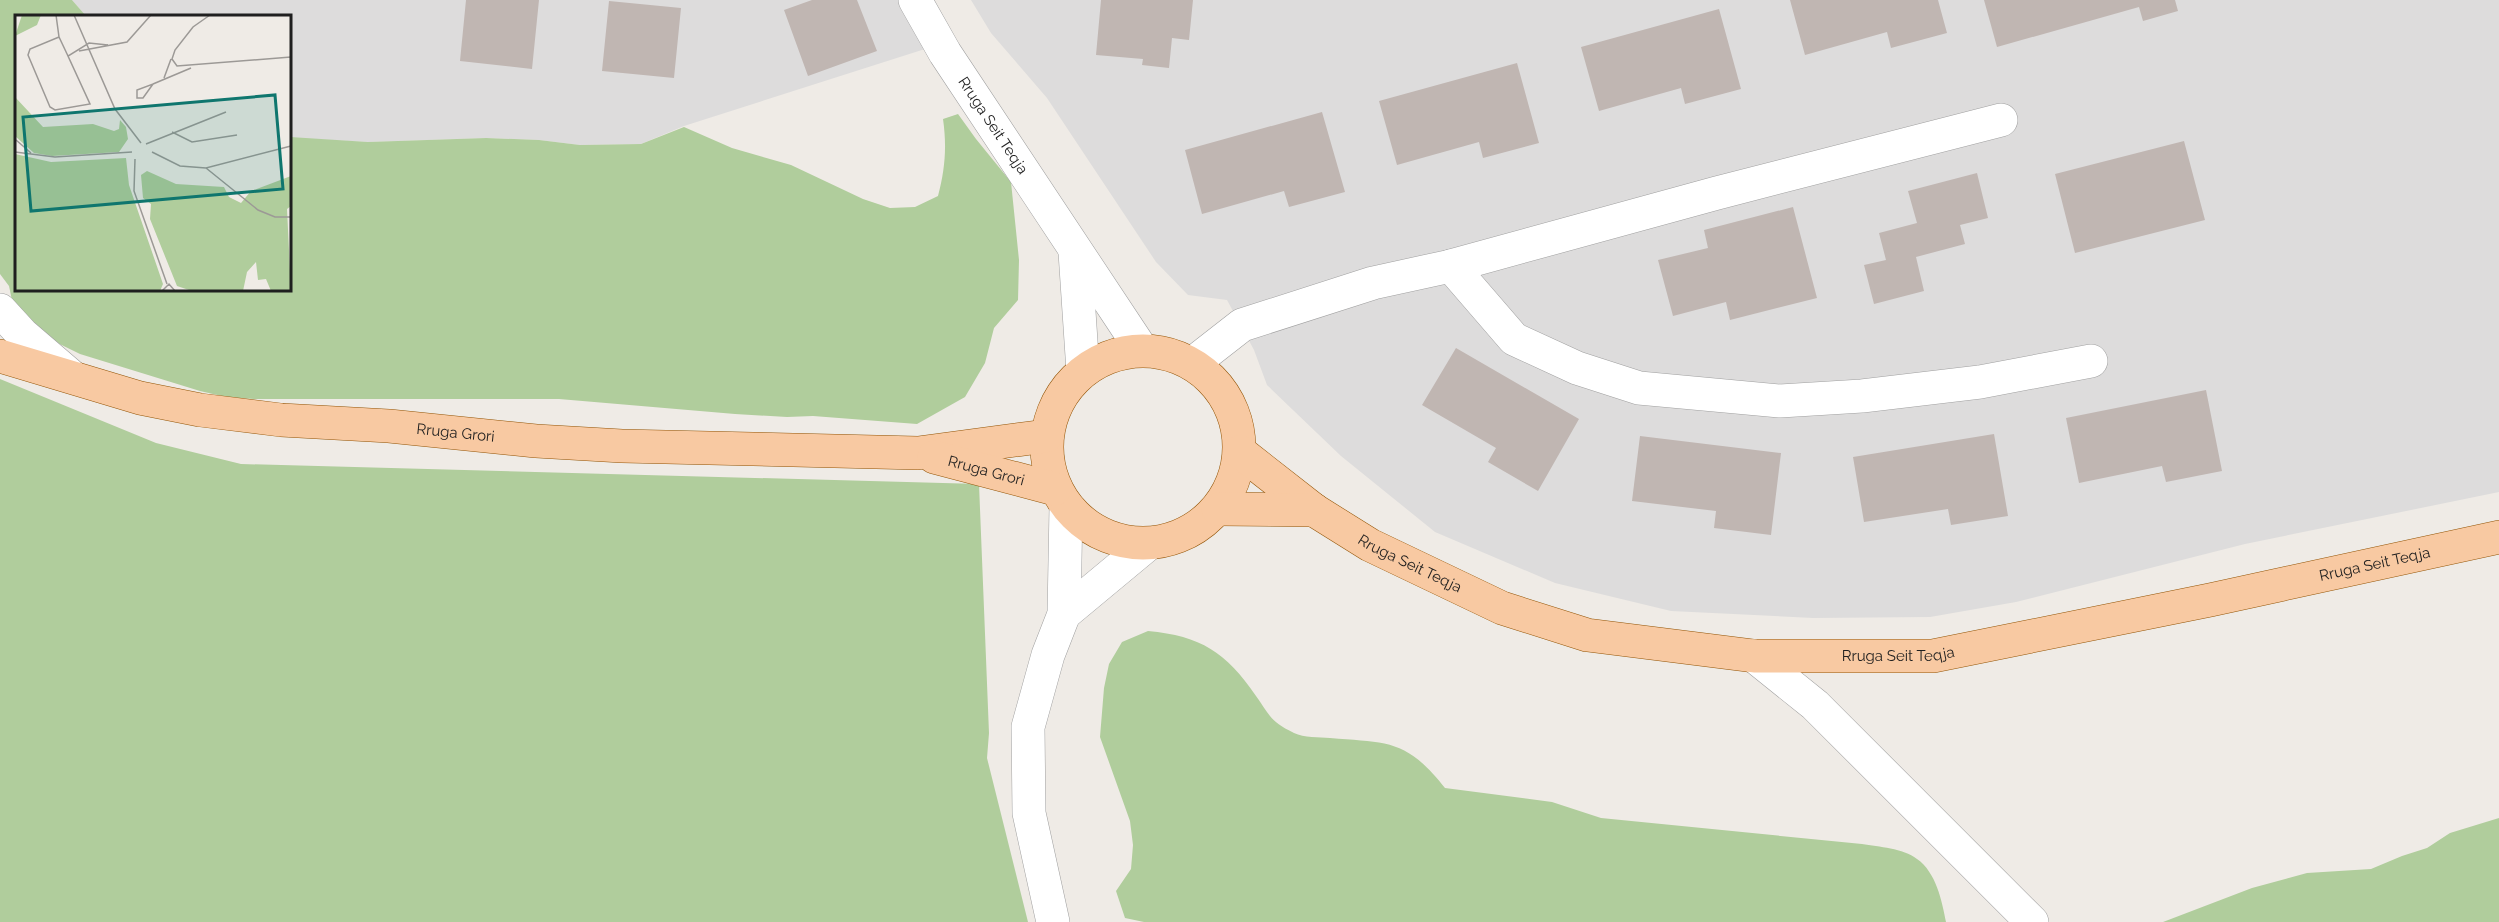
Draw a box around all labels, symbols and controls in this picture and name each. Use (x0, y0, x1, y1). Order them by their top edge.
inset map (15, 15, 291, 291)
street label: Rruga Seit Teqja (954, 74, 1032, 178)
street label: Rruga Grori (416, 420, 495, 446)
street label: Rruga Grori (946, 452, 1026, 490)
street label: Rruga Seit Teqja (1355, 531, 1465, 596)
street label: Rruga Seit Teqja (2318, 543, 2432, 585)
street label: Rruga Seit Teqja (1842, 643, 1956, 665)

